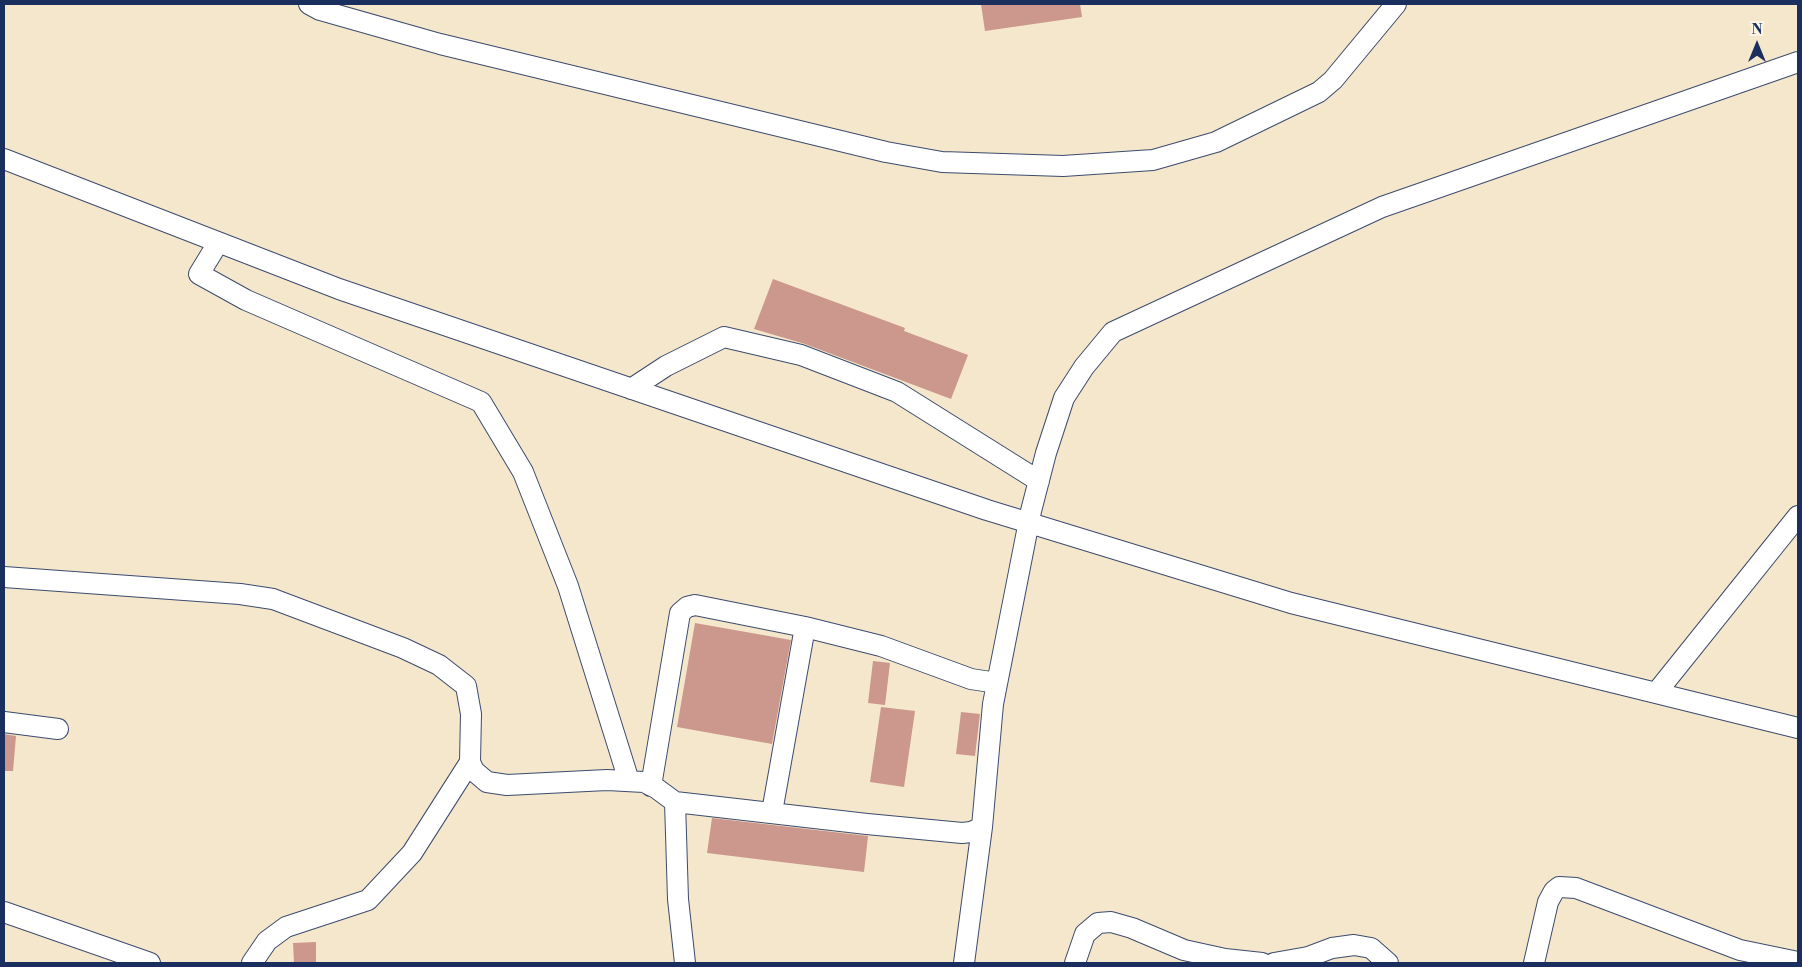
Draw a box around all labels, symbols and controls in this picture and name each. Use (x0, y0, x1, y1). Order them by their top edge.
north arrow (1732, 20, 1782, 70)
text: N (1751, 21, 1763, 39)

